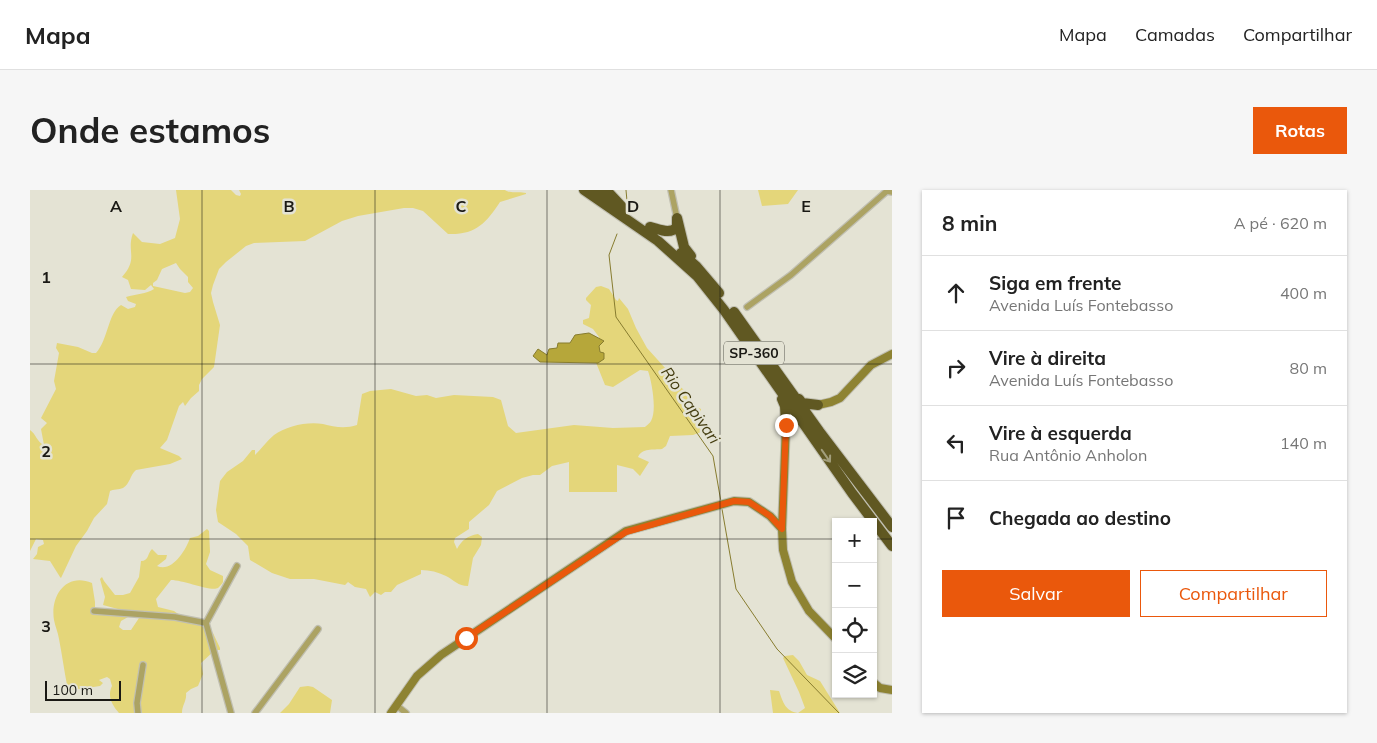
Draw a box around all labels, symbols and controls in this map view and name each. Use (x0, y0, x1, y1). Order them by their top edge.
text: Mapa (25, 20, 91, 50)
text: Mapa (1059, 23, 1107, 46)
text: Camadas (1135, 23, 1215, 46)
text: Compartilhar (1243, 23, 1352, 46)
button: Rotas (1253, 107, 1347, 154)
text: Onde estamos (30, 108, 270, 152)
text: A (110, 196, 122, 216)
text: B (283, 196, 295, 216)
text: C (456, 196, 467, 216)
text: D (627, 196, 639, 216)
text: E (801, 196, 811, 216)
text: 8 min (942, 210, 997, 236)
text: A pé · 620 m (1234, 213, 1327, 233)
text: 1 (41, 267, 51, 287)
text: Siga em frente (989, 271, 1121, 295)
icon: ahead (942, 279, 970, 307)
text: 400 m (1280, 283, 1327, 303)
text: Avenida Luís Fontebasso (989, 295, 1173, 315)
road number: SP-360 (724, 342, 784, 364)
text: Vire à direita (989, 346, 1106, 370)
icon: right (942, 354, 970, 382)
text: 80 m (1290, 358, 1327, 378)
water label: Rio Capivari (657, 363, 725, 448)
text: Avenida Luís Fontebasso (989, 370, 1173, 390)
route end (775, 414, 798, 437)
text: Vire à esquerda (989, 421, 1132, 445)
icon: left (942, 429, 970, 457)
text: 140 m (1280, 433, 1327, 453)
text: 2 (41, 441, 51, 461)
text: Rua Antônio Anholon (989, 445, 1147, 465)
one-way arrow (821, 449, 831, 463)
icon: arrive (942, 504, 970, 532)
text: Chegada ao destino (989, 506, 1171, 530)
map controls (832, 518, 877, 698)
button: + (832, 518, 877, 563)
button: − (832, 563, 877, 608)
button: Salvar (942, 570, 1130, 617)
button: Compartilhar (1140, 570, 1327, 617)
button: locate (832, 608, 877, 653)
text: 3 (41, 616, 51, 636)
route start (455, 627, 478, 650)
button: layers (832, 653, 877, 698)
scale bar (45, 678, 121, 701)
text: 100 m (52, 681, 93, 699)

